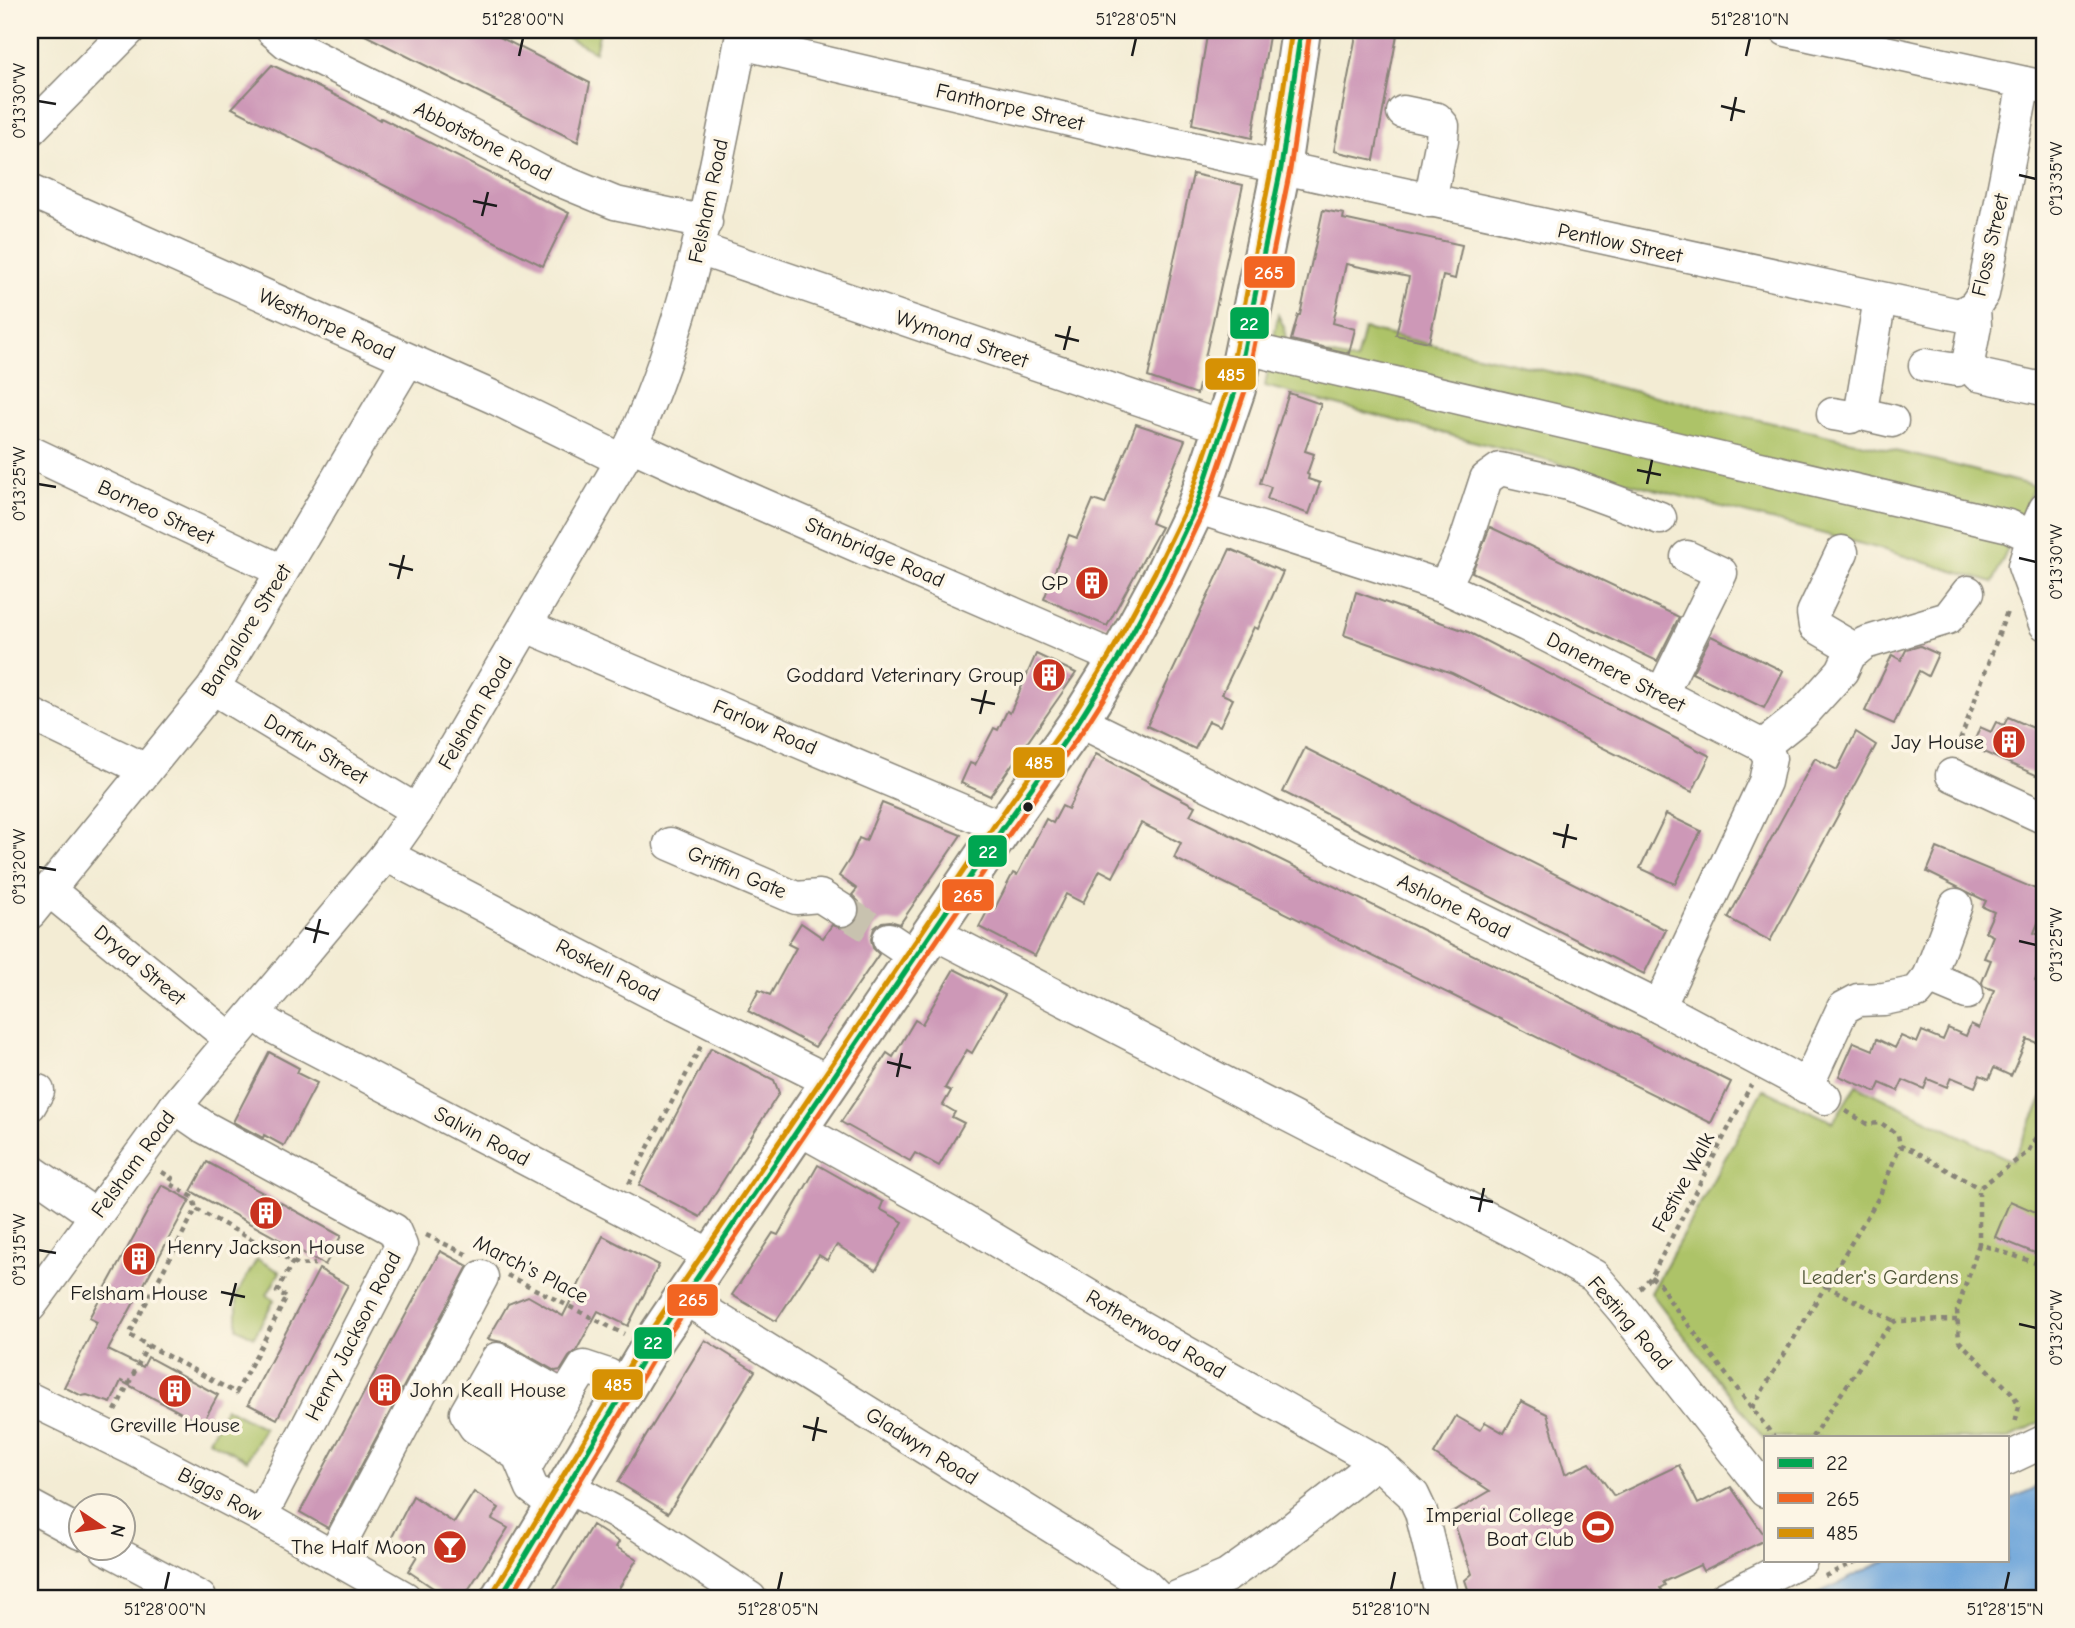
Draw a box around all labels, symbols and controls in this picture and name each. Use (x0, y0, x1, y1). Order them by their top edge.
text: 51°28'00"N (482, 9, 564, 30)
text: 51°28'05"N (1095, 9, 1177, 30)
text: 51°28'10"N (1711, 9, 1789, 30)
text: 0°13'30"W (9, 63, 30, 139)
street label: Fanthorpe Street (934, 78, 1087, 136)
street label: Abbotstone Road (410, 96, 556, 186)
street label: Felsham Road (683, 137, 733, 265)
text: 0°13'35"W (2046, 141, 2067, 216)
street label: Floss Street (1967, 190, 2014, 299)
street label: Pentlow Street (1556, 218, 1685, 268)
line badge: 265 (1243, 255, 1296, 289)
text: 265 (1254, 262, 1284, 284)
street label: Westhorpe Road (255, 283, 399, 365)
street label: Wymond Street (893, 305, 1032, 373)
line badge: 22 (1229, 306, 1270, 340)
text: 22 (1240, 313, 1258, 335)
line badge: 485 (1204, 357, 1257, 391)
text: 485 (1217, 364, 1245, 386)
text: 0°13'25"W (9, 446, 30, 521)
street label: Borneo Street (94, 475, 219, 550)
street label: Stanbridge Road (802, 512, 948, 592)
text: 0°13'30"W (2046, 524, 2067, 600)
street label: Bangalore Street (196, 559, 297, 700)
building icon: GP (1073, 564, 1111, 602)
place label: GP (1041, 571, 1068, 595)
street label: Danemere Street (1543, 627, 1690, 718)
street label: Felsham Road (433, 652, 517, 774)
building icon: Goddard Veterinary Group (1030, 656, 1068, 694)
place label: Goddard Veterinary Group (786, 663, 1024, 687)
street label: Farlow Road (709, 694, 821, 760)
street label: Darfur Street (260, 709, 373, 790)
building icon: Jay House (1990, 723, 2028, 761)
place label: Jay House (1891, 730, 1984, 754)
line badge: 485 (1012, 746, 1066, 779)
text: 485 (1025, 752, 1053, 774)
unlabelled marker (1021, 800, 1035, 814)
text: 0°13'20"W (9, 829, 30, 905)
line badge: 22 (967, 834, 1008, 868)
street label: Griffin Gate (684, 840, 790, 904)
text: 22 (979, 841, 997, 863)
street label: Ashlone Road (1394, 868, 1514, 944)
line badge: 265 (941, 878, 995, 912)
text: 265 (953, 885, 983, 907)
text: 0°13'25"W (2046, 907, 2067, 982)
street label: Dryad Street (89, 920, 191, 1011)
street label: Roskell Road (552, 933, 664, 1007)
street label: Salvin Road (430, 1101, 534, 1171)
street label: Felsham Road (86, 1106, 180, 1222)
street label: Festive Walk (1647, 1128, 1719, 1236)
building icon: Henry Jackson House (247, 1194, 285, 1232)
text: 0°13'15"W (9, 1213, 30, 1286)
street label: March's Place (470, 1230, 592, 1308)
place label: Henry Jackson House (167, 1235, 365, 1259)
building icon: Felsham House (120, 1240, 158, 1278)
street label: Henry Jackson Road (300, 1247, 406, 1425)
park label: Leader's Gardens (1802, 1265, 1958, 1289)
street label: Festing Road (1583, 1271, 1677, 1375)
place label: Felsham House (70, 1281, 208, 1305)
line badge: 265 (666, 1283, 719, 1317)
street label: Rotherwood Road (1082, 1284, 1230, 1384)
text: 265 (678, 1289, 708, 1311)
text: 0°13'20"W (2046, 1290, 2067, 1366)
line badge: 22 (633, 1326, 673, 1360)
text: 22 (644, 1332, 662, 1354)
line badge: 485 (591, 1368, 644, 1401)
building icon: John Keall House (366, 1371, 404, 1409)
building icon: Greville House (156, 1372, 194, 1410)
text: 485 (604, 1374, 632, 1396)
place label: John Keall House (410, 1378, 566, 1402)
street label: Gladwyn Road (862, 1402, 982, 1490)
place label: Greville House (110, 1413, 240, 1437)
legend (1764, 1436, 2008, 1562)
text: 22 (1826, 1451, 1848, 1475)
street label: Biggs Row (174, 1462, 266, 1526)
text: 265 (1826, 1487, 1860, 1511)
north arrow (66, 1492, 136, 1562)
place label: Imperial College Boat Club (1426, 1503, 1574, 1551)
sports icon: Imperial College Boat Club (1579, 1508, 1617, 1546)
text: 485 (1826, 1521, 1858, 1545)
text: N (105, 1522, 130, 1539)
bar icon: The Half Moon (431, 1528, 469, 1566)
place label: The Half Moon (291, 1535, 426, 1559)
text: 51°28'00"N (124, 1599, 206, 1620)
text: 51°28'05"N (737, 1599, 819, 1620)
text: 51°28'10"N (1352, 1599, 1430, 1620)
text: 51°28'15"N (1966, 1599, 2044, 1620)

